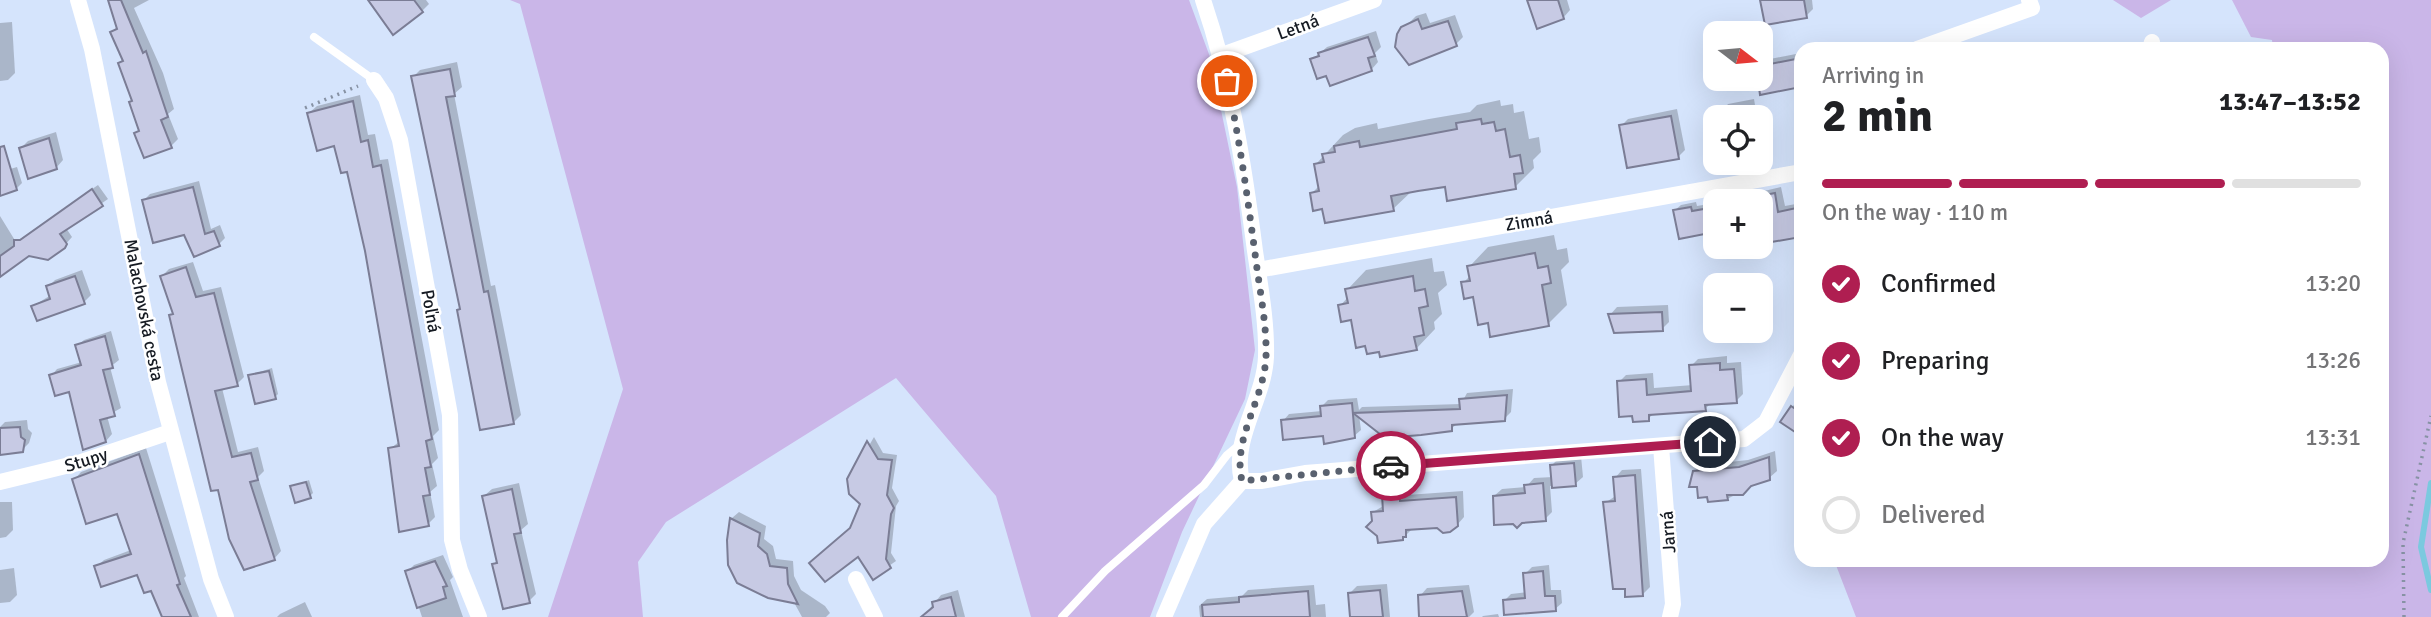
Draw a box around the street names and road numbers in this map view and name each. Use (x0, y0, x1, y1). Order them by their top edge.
street label: Letná (1274, 9, 1322, 45)
street label: Zimná (1503, 206, 1555, 236)
street label: Malachovská cesta (119, 237, 169, 383)
street label: Poľná (416, 288, 446, 334)
street label: Stupy (62, 443, 111, 477)
street label: Jarná (1656, 510, 1680, 554)

